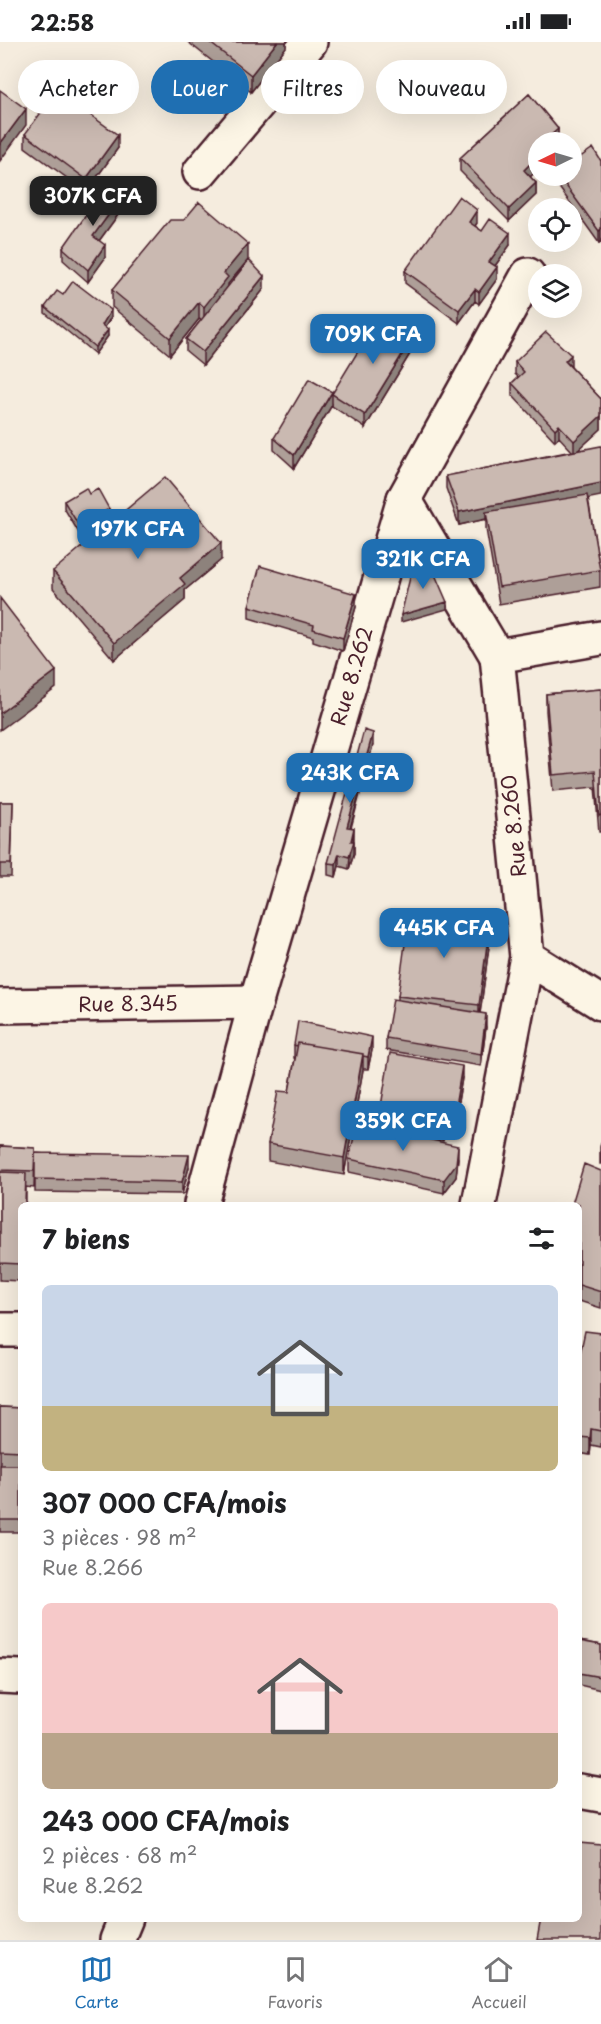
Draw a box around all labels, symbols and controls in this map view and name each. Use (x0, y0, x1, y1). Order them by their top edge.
text: 22:58 (30, 5, 94, 38)
chip: Acheter (18, 60, 139, 114)
chip: Louer (151, 60, 249, 114)
chip: Filtres (261, 60, 364, 114)
chip: Nouveau (376, 60, 507, 114)
north arrow (528, 132, 582, 186)
map controls (528, 132, 582, 318)
pin: 307K CFA (31, 176, 155, 227)
text: 307K CFA (44, 180, 142, 210)
button: locate (528, 198, 582, 252)
button: layers (528, 264, 582, 318)
pin: 709K CFA (311, 314, 435, 365)
text: 709K CFA (324, 318, 422, 348)
pin: 197K CFA (76, 509, 200, 560)
text: 197K CFA (91, 513, 185, 543)
pin: 321K CFA (361, 539, 485, 590)
text: 321K CFA (376, 543, 470, 573)
street label: Rue 8.262 (322, 623, 380, 729)
pin: 243K CFA (288, 753, 412, 804)
text: 243K CFA (300, 757, 400, 787)
street label: Rue 8.260 (493, 773, 533, 879)
pin: 445K CFA (382, 908, 506, 959)
text: 445K CFA (394, 912, 494, 942)
street label: Rue 8.345 (78, 987, 178, 1019)
pin: 359K CFA (341, 1101, 465, 1152)
text: 359K CFA (354, 1105, 452, 1135)
text: 7 biens (42, 1219, 130, 1258)
icon: filters (525, 1222, 558, 1255)
icon: home (246, 1324, 354, 1432)
text: 307 000 CFA/mois (42, 1483, 287, 1522)
text: 3 pièces · 98 m² (42, 1522, 197, 1552)
text: Rue 8.266 (42, 1552, 143, 1582)
icon: home (246, 1642, 354, 1750)
text: 243 000 CFA/mois (42, 1801, 289, 1840)
text: 2 pièces · 68 m² (42, 1840, 197, 1870)
text: Rue 8.262 (42, 1870, 144, 1900)
tab: Carte (74, 1953, 119, 2013)
tab: Favoris (268, 1953, 323, 2013)
tab: Accueil (471, 1953, 527, 2013)

